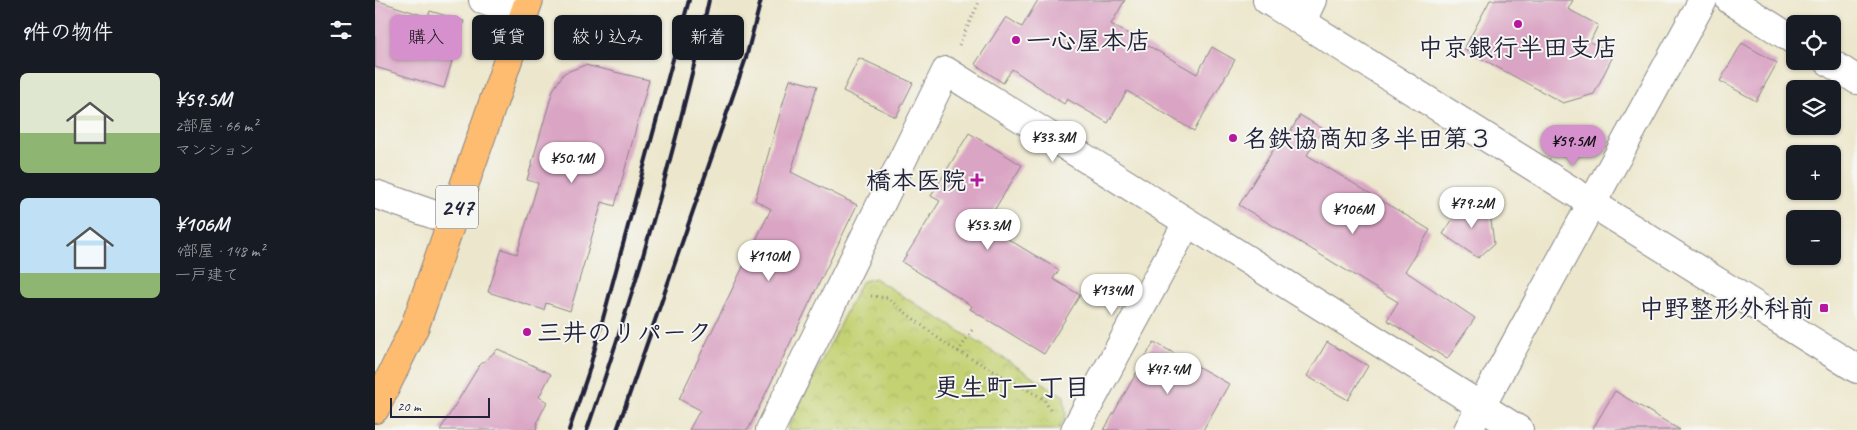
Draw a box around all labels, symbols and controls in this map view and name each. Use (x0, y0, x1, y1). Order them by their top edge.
chip: 購入 (390, 15, 462, 60)
chip: 賃貸 (472, 15, 544, 60)
chip: 絞り込み (554, 15, 662, 60)
chip: 新着 (672, 15, 744, 60)
map controls (1786, 15, 1841, 265)
button: locate (1786, 15, 1841, 70)
icon: filters (327, 16, 355, 44)
marker: 中京銀行半田支店 (1512, 18, 1524, 30)
text: 9件の物件 (20, 19, 113, 45)
place label: 一心屋本店 (1026, 25, 1151, 57)
place label: 中京銀行半田支店 (1418, 32, 1618, 64)
marker: 一心屋本店 (1010, 34, 1022, 46)
button: layers (1786, 80, 1841, 135)
text: ¥59.5M (175, 86, 231, 112)
icon: home (60, 93, 120, 153)
text: 2部屋 · 66 m² (175, 116, 257, 136)
pin: ¥33.3M (1012, 120, 1094, 163)
place label: 名鉄協商知多半田第３ (1243, 123, 1493, 155)
pin: ¥59.5M (1532, 124, 1614, 167)
text: ¥33.3M (1031, 127, 1075, 147)
text: ¥59.5M (1552, 131, 1594, 151)
marker: 名鉄協商知多半田第３ (1227, 132, 1239, 144)
text: マンション (175, 140, 254, 160)
pin: ¥50.1M (531, 142, 613, 184)
button: + (1786, 145, 1841, 200)
text: ¥50.1M (550, 148, 594, 168)
place label: 橋本医院 (866, 165, 966, 197)
marker: 橋本医院 (970, 173, 984, 187)
road number: 247 (436, 186, 478, 228)
pin: ¥79.2M (1431, 186, 1513, 229)
pin: ¥106M (1318, 192, 1388, 235)
text: ¥79.2M (1450, 193, 1494, 213)
text: ¥106M (1333, 199, 1373, 219)
pin: ¥53.3M (947, 208, 1029, 251)
button: − (1786, 210, 1841, 265)
text: ¥106M (175, 211, 229, 237)
text: ¥53.3M (966, 215, 1010, 235)
icon: home (60, 218, 120, 278)
pin: ¥110M (734, 240, 804, 282)
text: 4部屋 · 148 m² (175, 241, 265, 261)
text: ¥110M (749, 246, 789, 266)
text: 一戸建て (175, 265, 239, 285)
pin: ¥134M (1077, 274, 1147, 316)
text: ¥134M (1092, 280, 1132, 300)
place label: 中野整形外科前 (1639, 293, 1814, 325)
marker: 中野整形外科前 (1818, 302, 1830, 314)
place label: 三井のリパーク (537, 317, 712, 349)
marker: 三井のリパーク (521, 326, 533, 338)
pin: ¥47.4M (1127, 352, 1209, 395)
text: ¥47.4M (1146, 359, 1190, 379)
district label: 更生町一丁目 (934, 371, 1090, 404)
scale bar (390, 395, 490, 418)
text: 20 m (397, 398, 421, 415)

